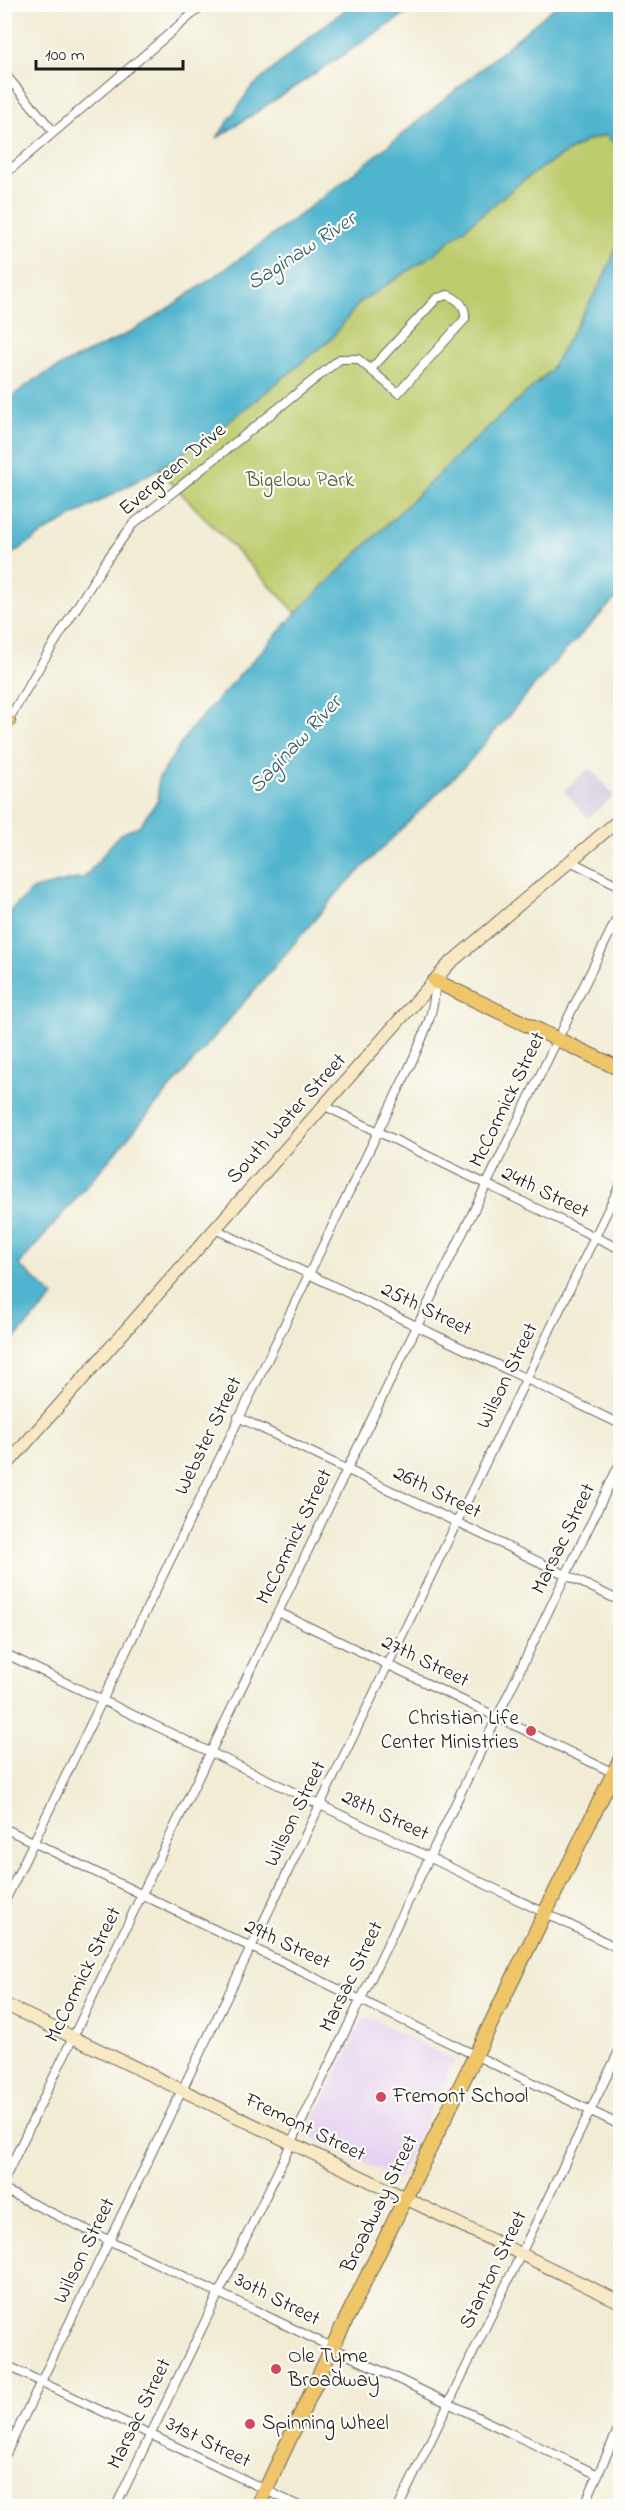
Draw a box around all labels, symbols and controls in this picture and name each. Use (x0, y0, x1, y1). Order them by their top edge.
scale bar (36, 33, 183, 71)
text: 100 m (45, 43, 85, 69)
water label: Saginaw River (241, 203, 366, 299)
street label: Evergreen Drive (113, 416, 235, 525)
park label: Bigelow Park (245, 466, 355, 498)
water label: Saginaw River (242, 686, 352, 801)
street label: McCormick Street (462, 1027, 554, 1173)
street label: South Water Street (220, 1047, 354, 1191)
street label: 24th Street (496, 1159, 594, 1227)
street label: 25th Street (376, 1275, 476, 1345)
street label: Wilson Street (469, 1318, 547, 1434)
street label: Webster Street (167, 1372, 251, 1500)
street label: 26th Street (388, 1459, 486, 1527)
street label: McCormick Street (249, 1464, 341, 1610)
street label: Marsac Street (524, 1478, 604, 1600)
street label: 27th Street (376, 1628, 474, 1696)
place label: Christian Life Center Ministries (381, 1704, 520, 1758)
marker: Christian Life Center Ministries (524, 1724, 538, 1738)
street label: Wilson Street (257, 1756, 335, 1872)
street label: 28th Street (336, 1783, 434, 1849)
street label: McCormick Street (38, 1902, 130, 2048)
street label: 29th Street (239, 1912, 335, 1978)
street label: Marsac Street (312, 1916, 392, 2038)
place label: Fremont School (392, 2082, 528, 2112)
street label: Fremont Street (239, 2085, 370, 2170)
marker: Fremont School (374, 2090, 388, 2104)
street label: Broadway Street (333, 2130, 428, 2280)
street label: Wilson Street (46, 2193, 124, 2309)
street label: Stanton Street (452, 2206, 536, 2334)
street label: 30th Street (229, 2266, 325, 2334)
place label: Ole Tyme Broadway (287, 2342, 380, 2398)
street label: Marsac Street (100, 2353, 180, 2475)
marker: Ole Tyme Broadway (269, 2362, 283, 2376)
place label: Spinning Wheel (262, 2409, 389, 2441)
street label: 31st Street (160, 2410, 256, 2476)
marker: Spinning Wheel (243, 2417, 257, 2431)

